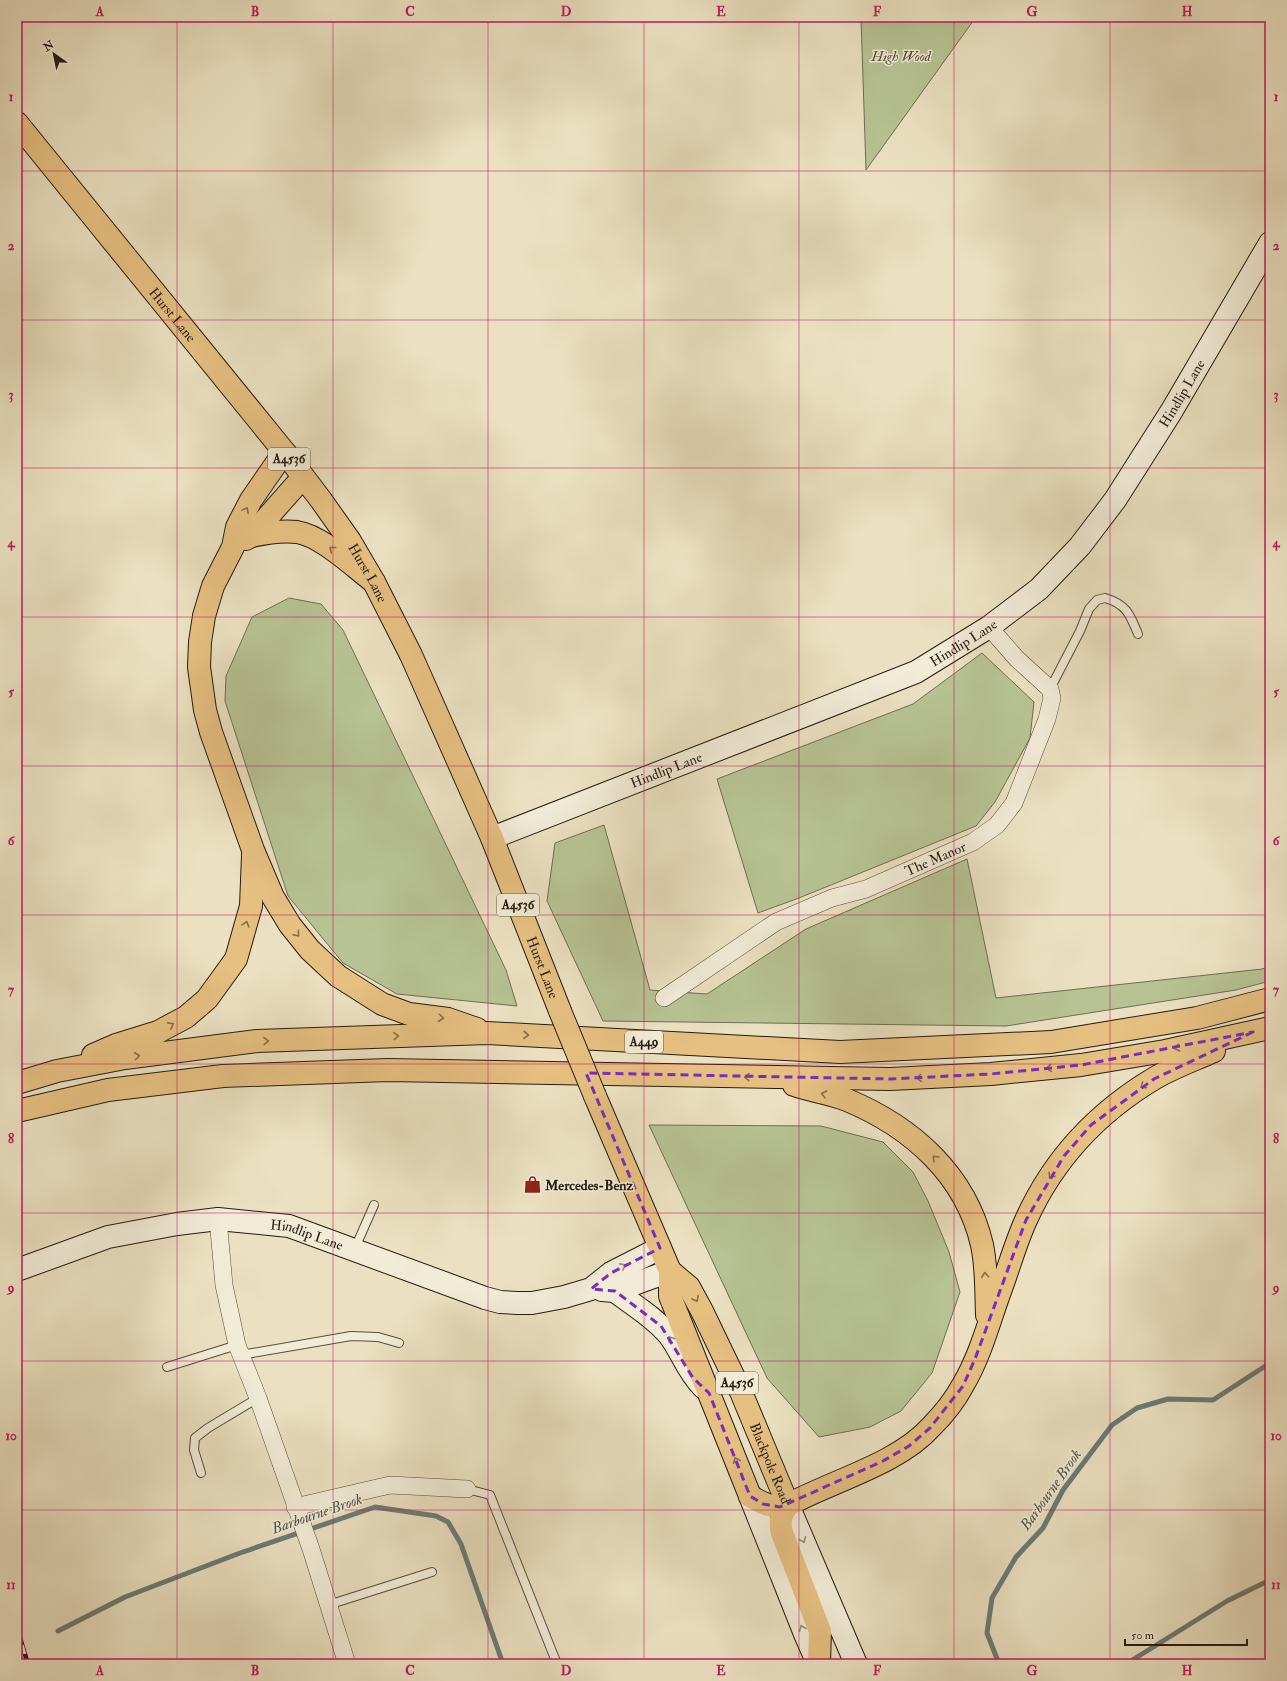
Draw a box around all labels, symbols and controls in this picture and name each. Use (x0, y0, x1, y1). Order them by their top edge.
text: A (95, 4, 105, 20)
text: B (251, 4, 259, 20)
text: C (405, 4, 415, 20)
text: D (561, 4, 572, 20)
text: E (716, 4, 726, 20)
text: F (873, 4, 882, 20)
text: G (1027, 4, 1038, 20)
text: H (1182, 4, 1193, 20)
north arrow (34, 34, 74, 74)
text: N (40, 37, 57, 55)
park label: High Wood (870, 48, 932, 65)
text: 1 (9, 89, 14, 105)
text: 1 (1274, 89, 1279, 105)
text: 2 (8, 238, 15, 254)
text: 2 (1273, 238, 1280, 254)
street label: Hurst Lane (146, 284, 200, 345)
street label: Hindlip Lane (1155, 356, 1208, 430)
text: 3 (9, 387, 14, 403)
text: 3 (1274, 387, 1279, 403)
road number: A4536 (268, 448, 310, 470)
one-way arrow (241, 507, 249, 514)
text: 4 (6, 535, 15, 551)
text: 4 (1271, 535, 1280, 551)
street label: Hurst Lane (345, 540, 391, 605)
one-way arrow (329, 547, 337, 554)
street label: Hindlip Lane (927, 615, 1000, 670)
text: 5 (8, 684, 14, 700)
text: 5 (1273, 684, 1279, 700)
street label: Hindlip Lane (628, 748, 705, 792)
text: 6 (8, 833, 16, 849)
text: 6 (1273, 833, 1281, 849)
street label: The Manor (902, 837, 969, 879)
road number: A4536 (497, 894, 539, 916)
one-way arrow (241, 921, 249, 928)
one-way arrow (292, 929, 299, 937)
street label: Hurst Lane (523, 934, 563, 1001)
text: 7 (8, 982, 15, 998)
text: 7 (1273, 982, 1280, 998)
one-way arrow (438, 1013, 444, 1022)
one-way arrow (167, 1022, 174, 1030)
one-way arrow (523, 1031, 529, 1040)
road number: A449 (625, 1031, 663, 1053)
one-way arrow (393, 1032, 399, 1041)
one-way arrow (263, 1037, 269, 1045)
one-way arrow (1174, 1044, 1180, 1052)
one-way arrow (134, 1052, 140, 1061)
one-way arrow (1046, 1064, 1052, 1073)
one-way arrow (744, 1073, 750, 1081)
one-way arrow (916, 1073, 922, 1082)
one-way arrow (1140, 1081, 1147, 1089)
one-way arrow (821, 1090, 828, 1099)
text: 8 (8, 1131, 14, 1147)
text: 8 (1273, 1131, 1279, 1147)
one-way arrow (932, 1155, 940, 1163)
one-way arrow (1048, 1172, 1056, 1179)
shop icon: Mercedes-Benz (522, 1175, 542, 1195)
place label: Mercedes-Benz (544, 1177, 634, 1194)
street label: Hindlip Lane (270, 1216, 346, 1254)
one-way arrow (619, 1264, 626, 1271)
one-way arrow (981, 1272, 990, 1278)
text: 9 (6, 1280, 15, 1296)
text: 9 (1271, 1280, 1280, 1296)
one-way arrow (691, 1295, 698, 1303)
one-way arrow (668, 1336, 676, 1343)
road number: A4536 (716, 1372, 758, 1394)
street label: Blackpole Road (746, 1420, 795, 1506)
text: 10 (5, 1428, 17, 1444)
text: 10 (1270, 1428, 1282, 1444)
water label: Barbourne Brook (1016, 1446, 1086, 1535)
one-way arrow (732, 1456, 740, 1463)
water label: Barbourne Brook (268, 1490, 365, 1539)
one-way arrow (798, 1536, 806, 1544)
text: 11 (6, 1577, 16, 1593)
text: 11 (1271, 1577, 1281, 1593)
scale bar (1125, 1621, 1247, 1647)
one-way arrow (799, 1625, 807, 1632)
text: 50 m (1131, 1628, 1155, 1643)
text: A (95, 1663, 105, 1679)
text: B (251, 1663, 259, 1679)
text: C (405, 1663, 415, 1679)
text: D (561, 1663, 572, 1679)
text: E (716, 1663, 726, 1679)
text: F (873, 1663, 882, 1679)
text: G (1027, 1663, 1038, 1679)
text: H (1182, 1663, 1193, 1679)

